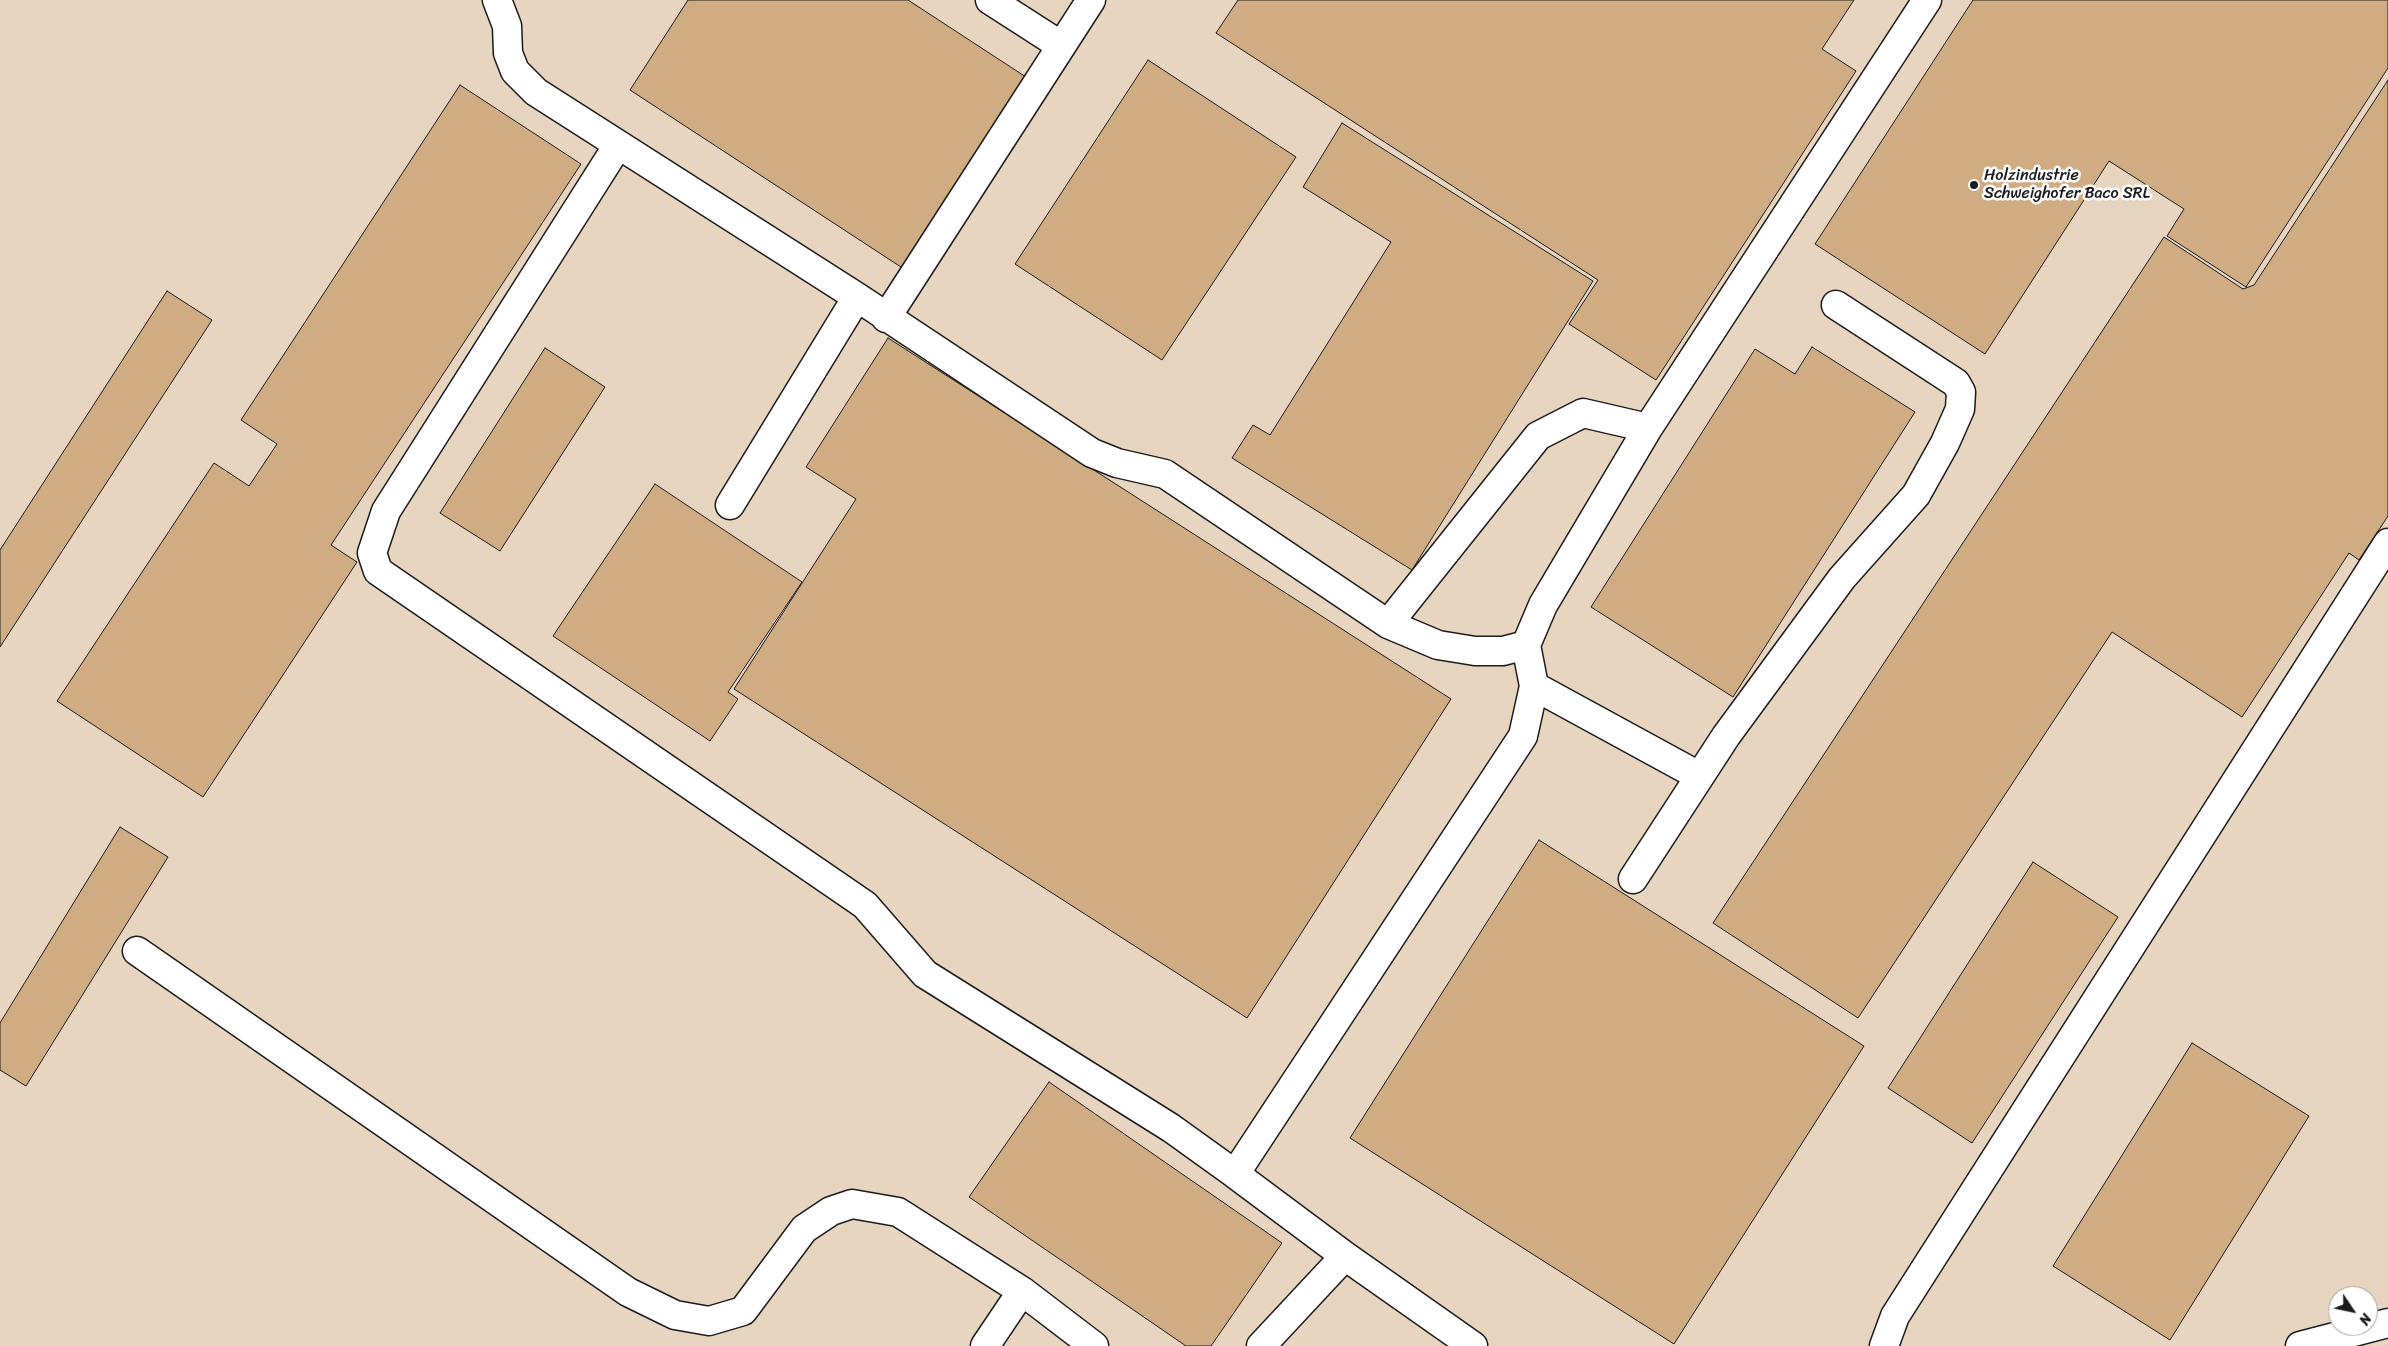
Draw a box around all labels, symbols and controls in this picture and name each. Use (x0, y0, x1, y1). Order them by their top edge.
place label: Holzindustrie Schweighofer Baco SRL (1984, 166, 2150, 204)
marker: Holzindustrie Schweighofer Baco SRL (1968, 179, 1980, 191)
north arrow (2328, 1286, 2378, 1336)
text: N (2352, 1308, 2378, 1330)

